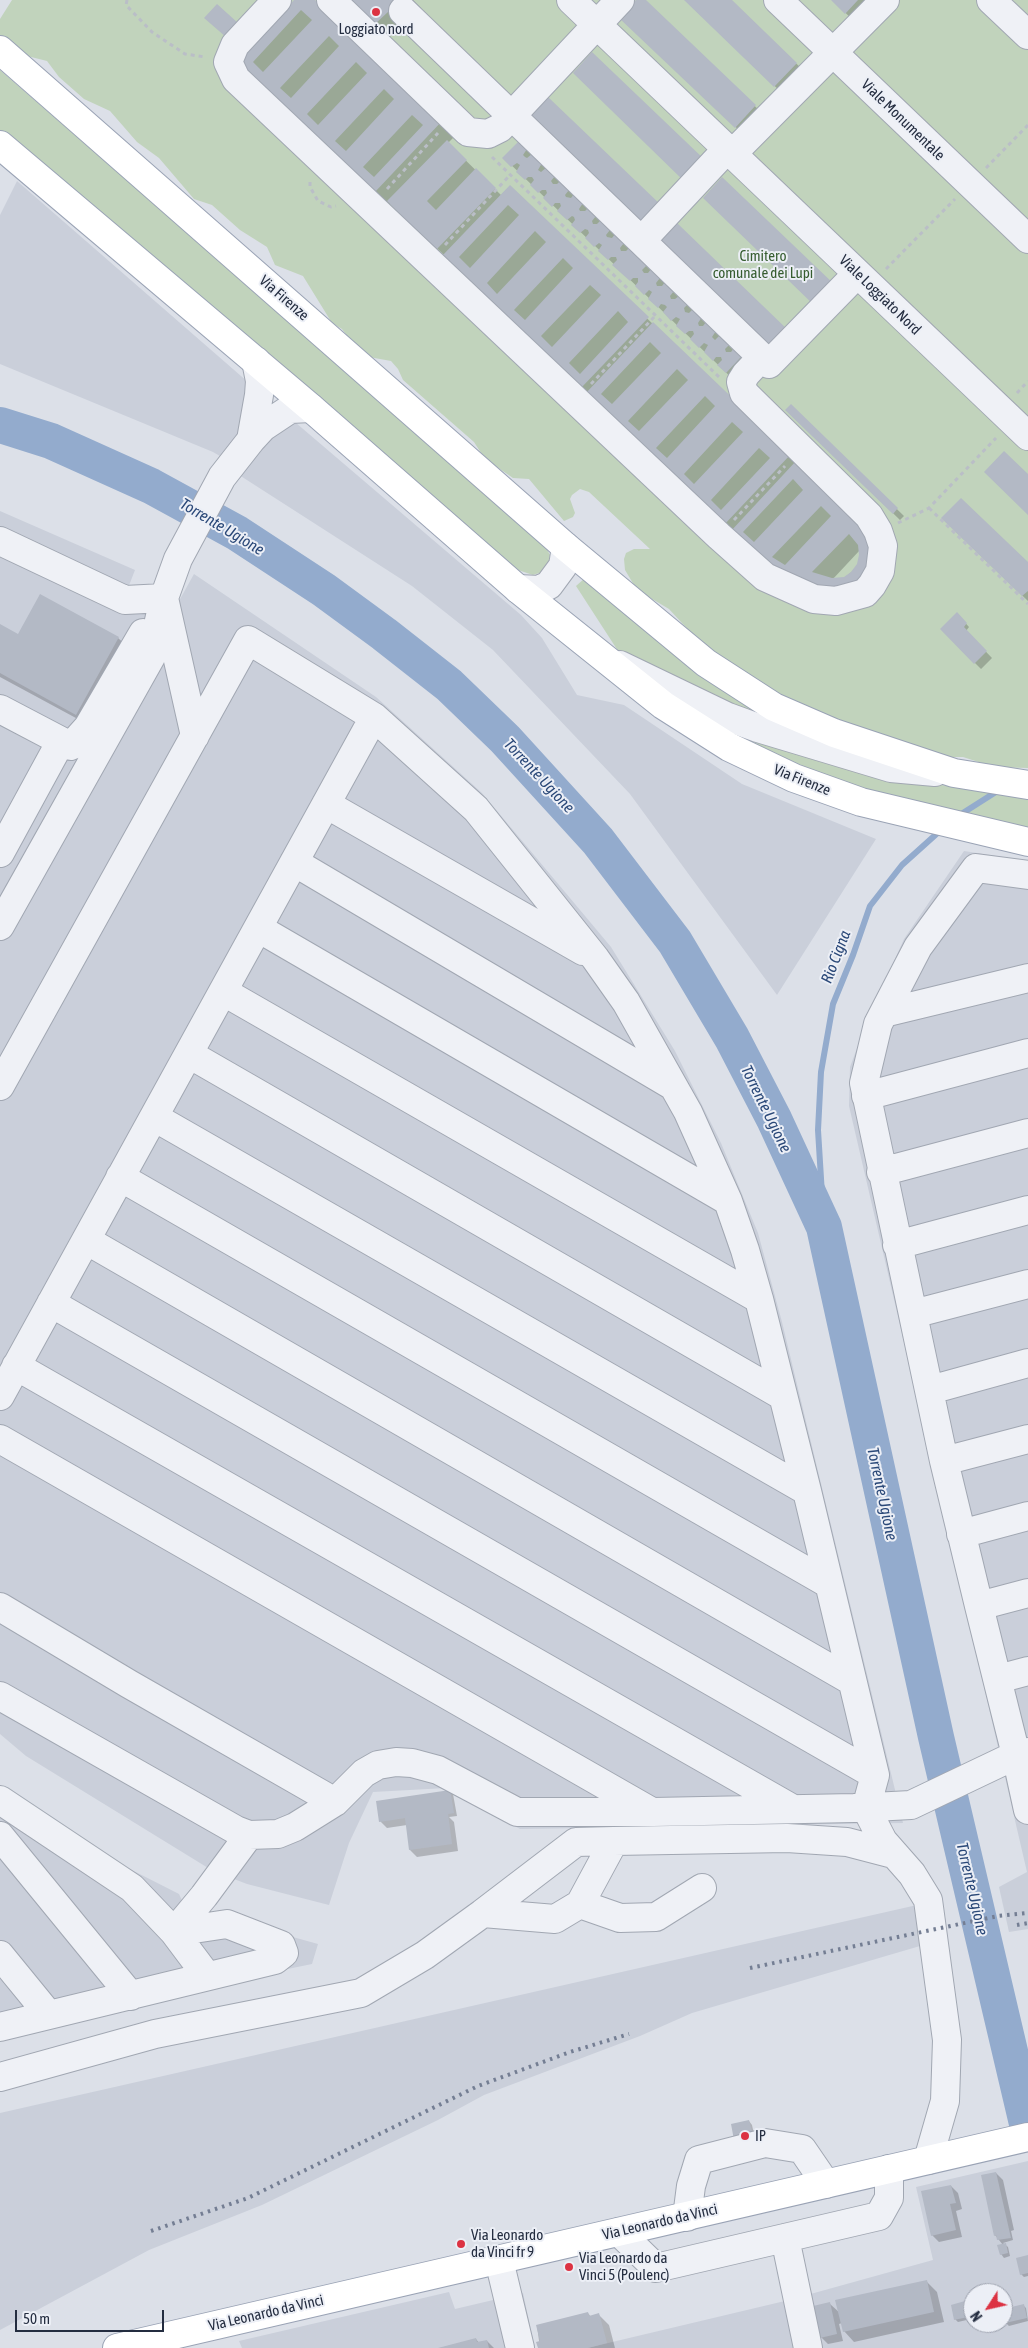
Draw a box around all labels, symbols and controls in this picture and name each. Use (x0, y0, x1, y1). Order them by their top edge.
marker: Loggiato nord (370, 6, 382, 18)
place label: Loggiato nord (338, 20, 414, 38)
street label: Viale Monumentale (858, 76, 948, 164)
park label: Cimitero comunale dei Lupi (713, 247, 813, 282)
street label: Viale Loggiato Nord (835, 251, 925, 339)
street label: Via Firenze (255, 272, 313, 324)
water label: Torrente Ugione (176, 494, 268, 560)
water label: Torrente Ugione (500, 735, 578, 817)
street label: Via Firenze (771, 760, 833, 800)
water label: Rio Cigna (817, 928, 855, 986)
water label: Torrente Ugione (737, 1062, 795, 1156)
water label: Torrente Ugione (863, 1446, 901, 1542)
water label: Torrente Ugione (952, 1841, 992, 1937)
place label: IP (755, 2127, 766, 2145)
marker: IP (739, 2130, 751, 2142)
street label: Via Leonardo da Vinci (601, 2200, 719, 2244)
place label: Via Leonardo da Vinci fr 9 (471, 2226, 543, 2261)
marker: Via Leonardo da Vinci fr 9 (455, 2238, 467, 2250)
place label: Via Leonardo da Vinci 5 (Poulenc) (579, 2249, 669, 2284)
marker: Via Leonardo da Vinci 5 (Poulenc) (563, 2261, 575, 2273)
north arrow (963, 2283, 1013, 2333)
street label: Via Leonardo da Vinci (207, 2291, 325, 2335)
scale bar (18, 2300, 166, 2332)
text: N (968, 2308, 985, 2324)
text: 50 m (23, 2310, 50, 2327)

